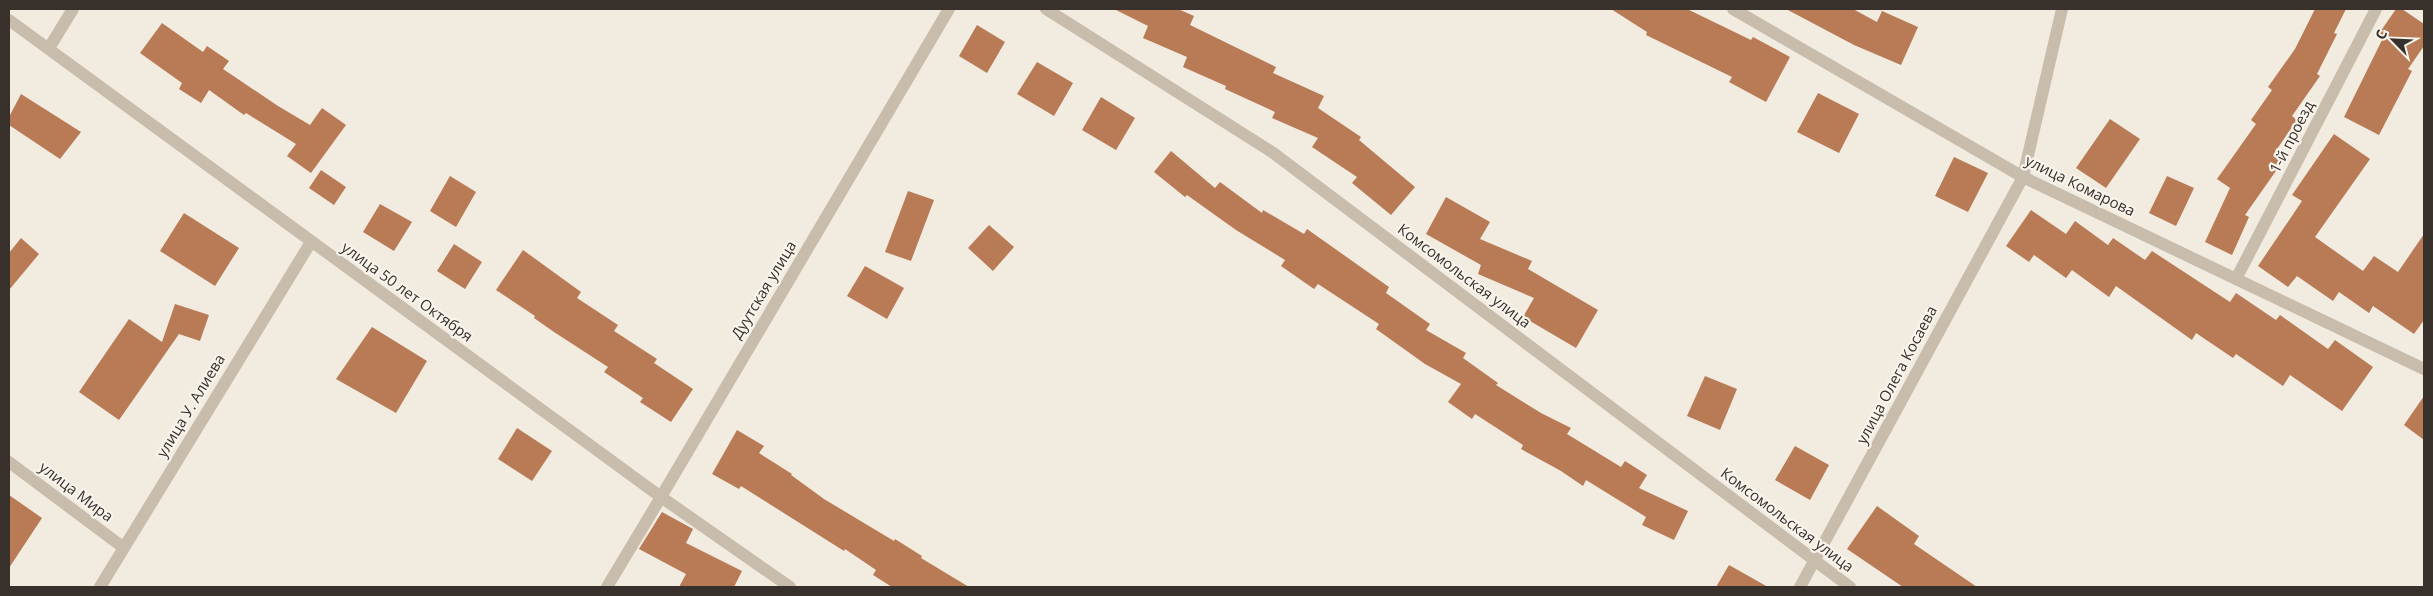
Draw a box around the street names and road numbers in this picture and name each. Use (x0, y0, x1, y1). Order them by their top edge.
street label: 1-й проезд (2264, 97, 2318, 176)
street label: улица Комарова (2022, 150, 2139, 220)
street label: Комсомольская улица (1394, 219, 1535, 332)
street label: улица 50 лет Октября (338, 237, 477, 346)
street label: Дуутская улица (726, 237, 800, 342)
street label: улица Олега Косаева (1851, 302, 1941, 447)
street label: улица У. Алиева (151, 350, 229, 461)
street label: улица Мира (36, 457, 118, 526)
street label: Комсомольская улица (1717, 463, 1858, 576)

